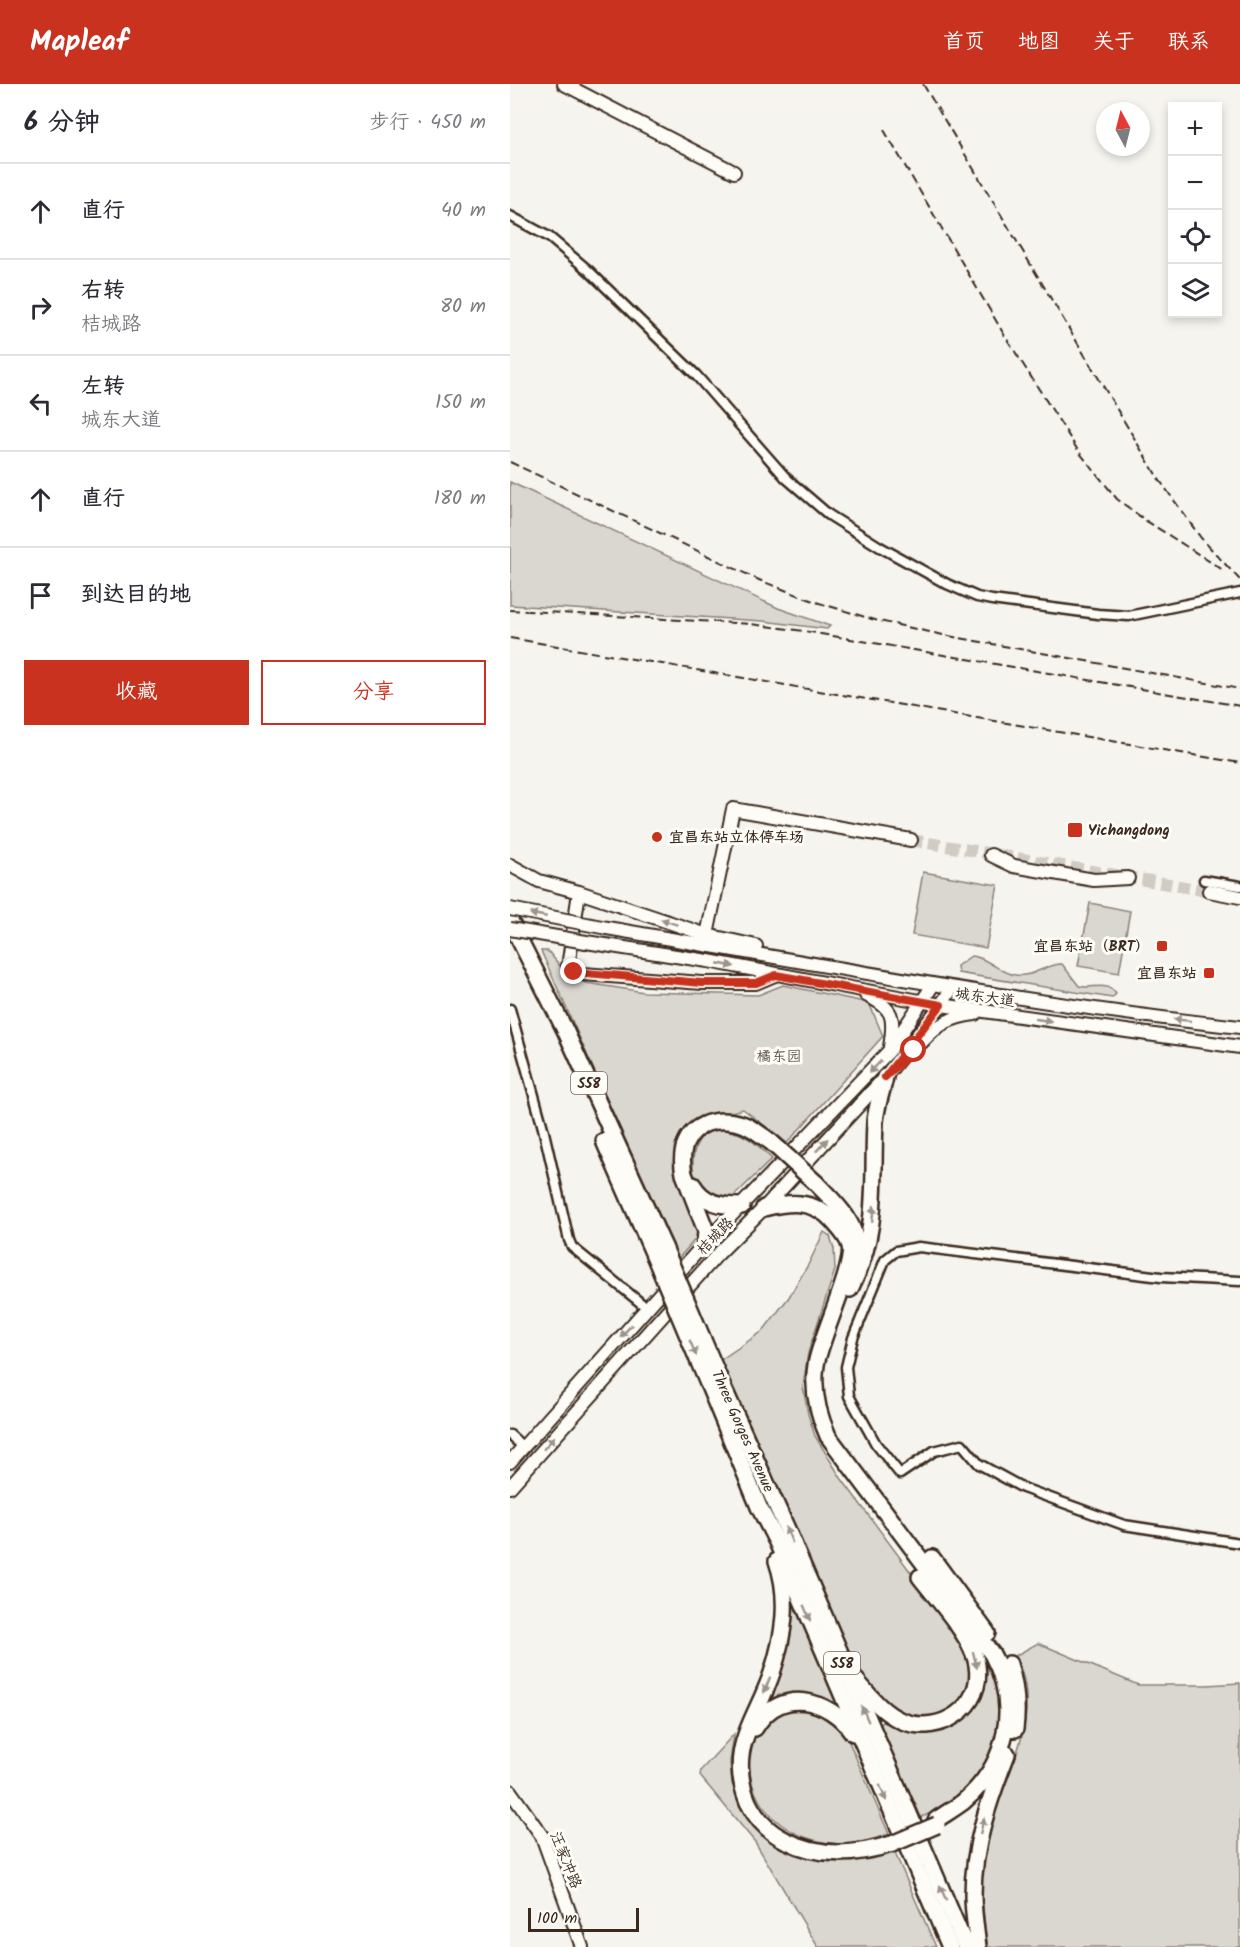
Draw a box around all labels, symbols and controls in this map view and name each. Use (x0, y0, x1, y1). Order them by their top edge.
text: Mapleaf (30, 20, 128, 65)
text: 首页 (943, 26, 985, 59)
text: 地图 (1018, 26, 1060, 59)
text: 关于 (1093, 26, 1135, 59)
text: 联系 (1168, 26, 1210, 59)
text: 6 分钟 (24, 102, 100, 144)
north arrow (1096, 102, 1150, 156)
map controls (1168, 102, 1222, 318)
button: + (1168, 102, 1222, 156)
text: 步行 · 450 m (370, 107, 486, 139)
button: − (1168, 156, 1222, 210)
text: 直行 (81, 194, 125, 229)
icon: ahead (24, 195, 57, 228)
text: 40 m (441, 195, 486, 227)
button: locate (1168, 210, 1222, 264)
button: layers (1168, 264, 1222, 318)
text: 右转 (81, 274, 125, 309)
icon: right (24, 291, 57, 324)
text: 80 m (440, 291, 486, 323)
text: 桔城路 (81, 309, 141, 341)
text: 左转 (81, 370, 125, 405)
icon: left (24, 387, 57, 420)
text: 150 m (435, 387, 486, 419)
text: 城东大道 (81, 405, 161, 437)
text: 直行 (81, 482, 125, 517)
icon: ahead (24, 483, 57, 516)
text: 180 m (434, 483, 486, 515)
text: 到达目的地 (81, 578, 191, 613)
icon: arrive (24, 579, 57, 612)
button: 收藏 (24, 660, 249, 725)
button: 分享 (261, 660, 486, 725)
place label: Yichangdong (1088, 819, 1170, 843)
marker: Yichangdong (1066, 821, 1084, 839)
place label: 宜昌东站立体停车场 (669, 826, 804, 850)
marker: 宜昌东站立体停车场 (650, 830, 664, 844)
one-way arrow (528, 910, 547, 919)
one-way arrow (660, 917, 678, 927)
place label: 宜昌东站（BRT） (1033, 935, 1150, 959)
marker: 宜昌东站（BRT） (1155, 939, 1169, 953)
route end (560, 958, 586, 984)
one-way arrow (717, 961, 736, 970)
place label: 宜昌东站 (1137, 962, 1197, 986)
marker: 宜昌东站 (1202, 966, 1216, 980)
street label: 城东大道 (953, 982, 1016, 1014)
one-way arrow (1034, 1016, 1053, 1025)
one-way arrow (1172, 1016, 1191, 1025)
route start (900, 1036, 926, 1062)
park label: 橘东园 (756, 1045, 802, 1069)
one-way arrow (868, 1059, 882, 1073)
road number: S58 (571, 1072, 607, 1094)
one-way arrow (815, 1137, 829, 1152)
one-way arrow (868, 1204, 878, 1223)
street label: 桔城路 (691, 1212, 740, 1261)
one-way arrow (620, 1323, 633, 1338)
one-way arrow (688, 1339, 698, 1357)
street label: Three Gorges Avenue (704, 1366, 780, 1497)
one-way arrow (542, 1436, 555, 1451)
one-way arrow (784, 1525, 794, 1543)
one-way arrow (803, 1604, 812, 1622)
one-way arrow (971, 1651, 981, 1669)
road number: S58 (824, 1652, 860, 1674)
one-way arrow (762, 1676, 772, 1694)
one-way arrow (860, 1705, 870, 1723)
one-way arrow (878, 1784, 888, 1802)
one-way arrow (977, 1817, 987, 1836)
street label: 汪家冲路 (543, 1828, 587, 1893)
one-way arrow (938, 1884, 947, 1902)
scale bar (528, 1905, 639, 1932)
text: 100 m (537, 1906, 577, 1931)

